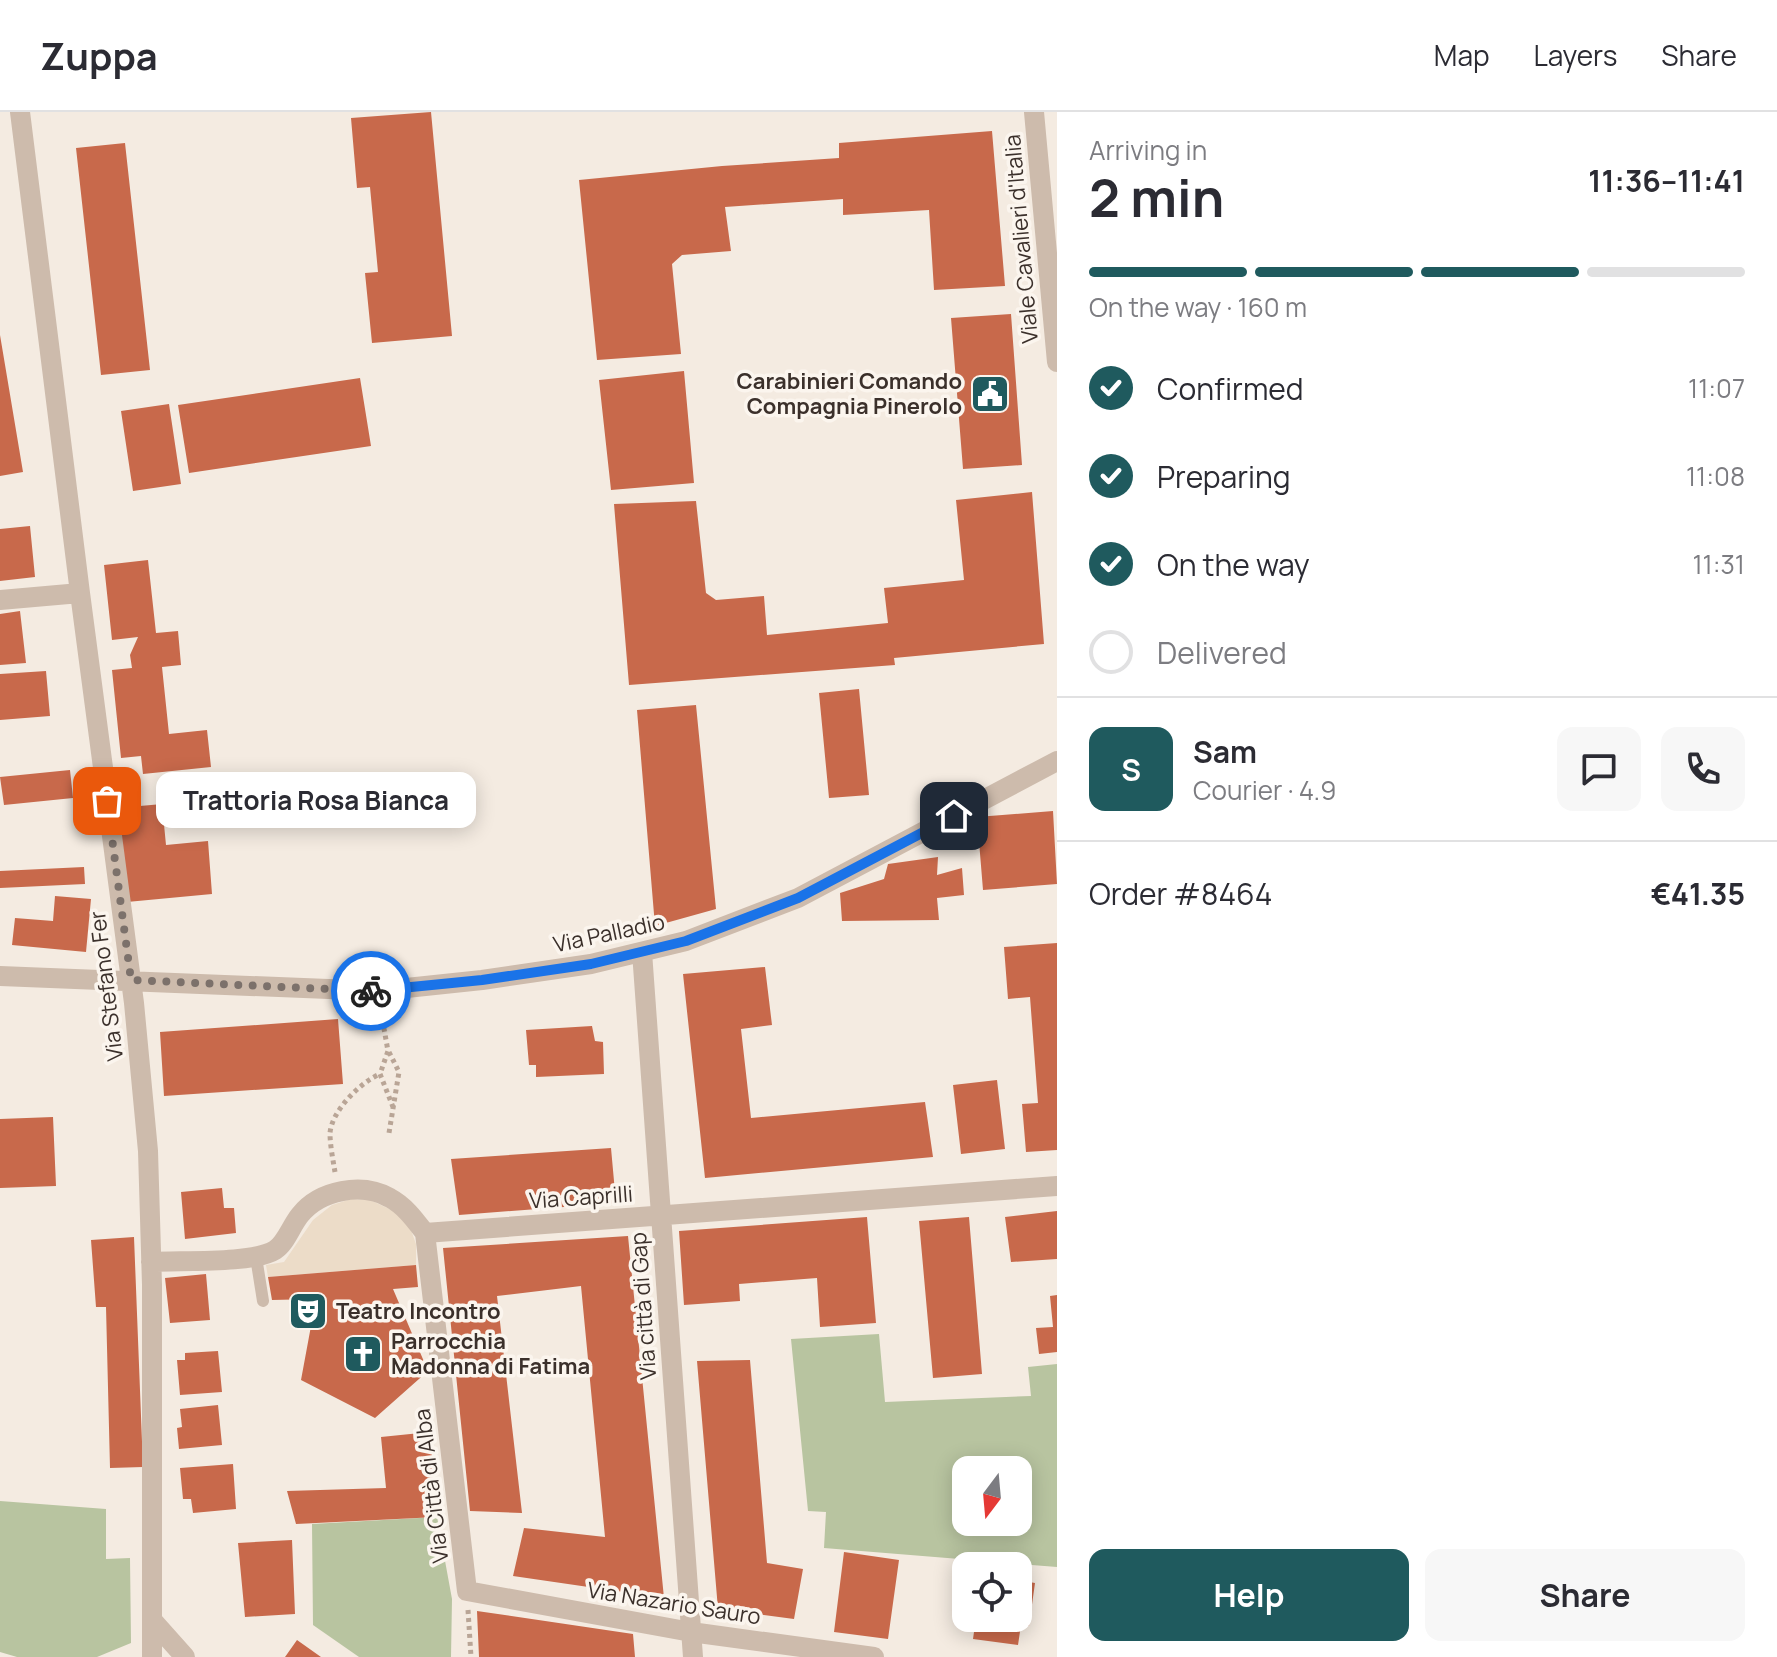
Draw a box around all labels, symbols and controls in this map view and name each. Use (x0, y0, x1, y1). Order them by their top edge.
text: Zuppa (40, 29, 158, 81)
text: Map (1434, 36, 1490, 74)
text: Layers (1534, 36, 1617, 74)
text: Share (1661, 36, 1737, 74)
text: Arriving in (1089, 132, 1207, 168)
street label: Viale Cavalieri d'Italia (997, 133, 1045, 345)
text: 11:36–11:41 (1588, 160, 1745, 201)
text: 2 min (1089, 162, 1224, 233)
text: On the way · 160 m (1089, 289, 1307, 325)
place label: Carabinieri Comando Compagnia Pinerolo (737, 366, 962, 421)
icon: check (1089, 366, 1133, 410)
text: Confirmed (1157, 368, 1304, 409)
text: 11:07 (1688, 370, 1745, 406)
public building icon: Carabinieri Comando Compagnia Pinerolo (969, 373, 1011, 415)
icon: check (1089, 454, 1133, 498)
text: Preparing (1157, 456, 1291, 497)
text: 11:08 (1686, 458, 1745, 494)
icon: check (1089, 542, 1133, 586)
text: On the way (1157, 544, 1310, 585)
text: 11:31 (1692, 546, 1745, 582)
text: Delivered (1157, 632, 1287, 673)
button: chat (1557, 727, 1641, 811)
button: phone (1661, 727, 1745, 811)
text: Sam (1193, 731, 1257, 772)
text: S (1121, 749, 1141, 790)
pin (73, 767, 141, 835)
text: Courier · 4.9 (1193, 772, 1336, 808)
callout: Trattoria Rosa Bianca (155, 773, 475, 829)
icon: bag (85, 779, 129, 823)
text: Trattoria Rosa Bianca (183, 782, 449, 818)
pin (920, 782, 988, 850)
icon: home (932, 794, 976, 838)
text: Order #8464 (1089, 873, 1272, 914)
text: €41.35 (1651, 873, 1745, 914)
street label: Via Palladio (550, 907, 668, 959)
street label: Via Stefano Fer (82, 909, 130, 1063)
courier (331, 951, 411, 1031)
icon: bike (349, 969, 393, 1013)
street label: Via Caprilli (528, 1178, 634, 1216)
street label: Via città di Gap (623, 1231, 663, 1381)
theatre icon: Teatro Incontro (287, 1290, 329, 1332)
place label: Teatro Incontro (336, 1296, 500, 1326)
place label: Parrocchia Madonna di Fatima (391, 1326, 590, 1381)
church icon: Parrocchia Madonna di Fatima (342, 1333, 384, 1375)
street label: Via Città di Alba (407, 1407, 455, 1565)
north arrow (952, 1456, 1032, 1536)
map controls (952, 1456, 1032, 1632)
button: Help (1089, 1549, 1409, 1641)
button: Share (1425, 1549, 1745, 1641)
button: locate (952, 1552, 1032, 1632)
street label: Via Nazario Sauro (585, 1574, 763, 1632)

